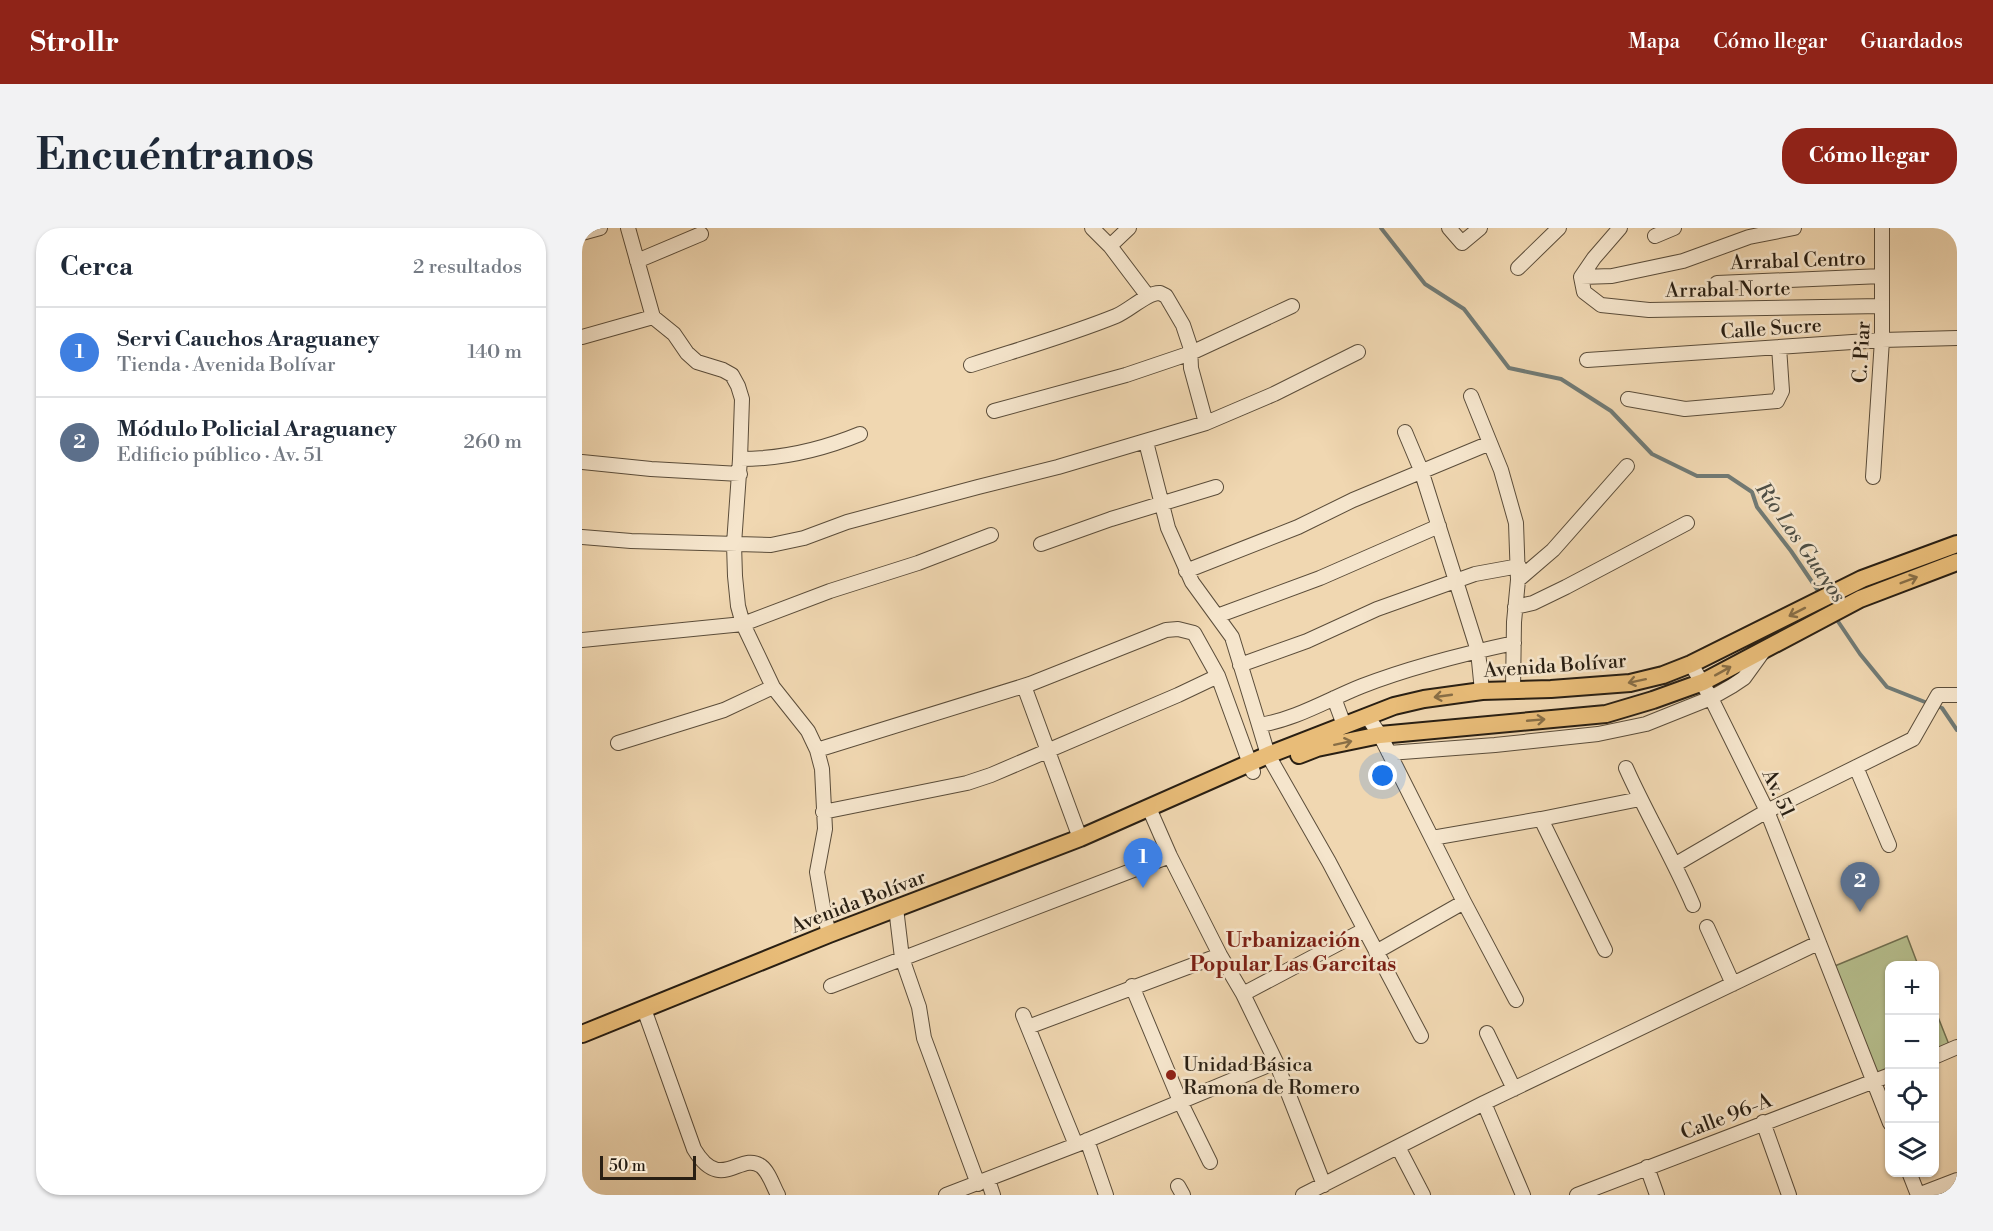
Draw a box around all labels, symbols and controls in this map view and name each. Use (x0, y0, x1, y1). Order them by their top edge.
text: Strollr (30, 25, 119, 60)
text: Mapa (1628, 29, 1680, 55)
text: Cómo llegar (1713, 29, 1828, 55)
text: Guardados (1861, 29, 1963, 55)
button: Cómo llegar (1782, 128, 1957, 184)
text: Encuéntranos (36, 130, 314, 183)
street label: Arrabal Centro (1729, 247, 1866, 276)
text: Cerca (60, 251, 133, 283)
text: 2 resultados (413, 255, 522, 280)
street label: Arrabal Norte (1664, 277, 1791, 304)
street label: Calle Sucre (1720, 313, 1823, 346)
street label: C. Piar (1848, 320, 1877, 384)
text: Servi Cauchos Araguaney (117, 326, 379, 353)
text: 1 (75, 340, 84, 365)
text: 140 m (467, 340, 522, 365)
text: Tienda · Avenida Bolívar (117, 353, 336, 378)
text: Módulo Policial Araguaney (117, 416, 397, 443)
text: 2 (73, 430, 86, 455)
text: 260 m (464, 430, 522, 455)
text: Edificio público · Av. 51 (117, 443, 323, 468)
water label: Río Los Guayos (1749, 477, 1851, 608)
one-way arrow (1899, 574, 1917, 585)
one-way arrow (1788, 607, 1806, 618)
street label: Avenida Bolívar (1482, 649, 1628, 684)
one-way arrow (1714, 665, 1732, 676)
one-way arrow (1628, 676, 1648, 687)
one-way arrow (1434, 691, 1454, 702)
one-way arrow (1526, 714, 1546, 725)
one-way arrow (1333, 736, 1352, 748)
your location (1368, 761, 1397, 790)
street label: Av. 51 (1755, 765, 1800, 822)
pin: 1 (1124, 838, 1162, 888)
pin: 2 (1840, 862, 1880, 912)
street label: Avenida Bolívar (786, 865, 930, 940)
district label: Urbanización Popular Las Garcitas (1190, 928, 1396, 978)
map controls (1885, 961, 1939, 1177)
button: + (1885, 961, 1939, 1015)
button: − (1885, 1015, 1939, 1069)
place label: Unidad Básica Ramona de Romero (1183, 1053, 1360, 1101)
marker: Unidad Básica Ramona de Romero (1164, 1068, 1178, 1082)
button: locate (1885, 1069, 1939, 1123)
street label: Calle 96-A (1677, 1088, 1777, 1146)
button: layers (1885, 1123, 1939, 1177)
scale bar (600, 1153, 696, 1180)
text: 50 m (609, 1156, 646, 1176)

